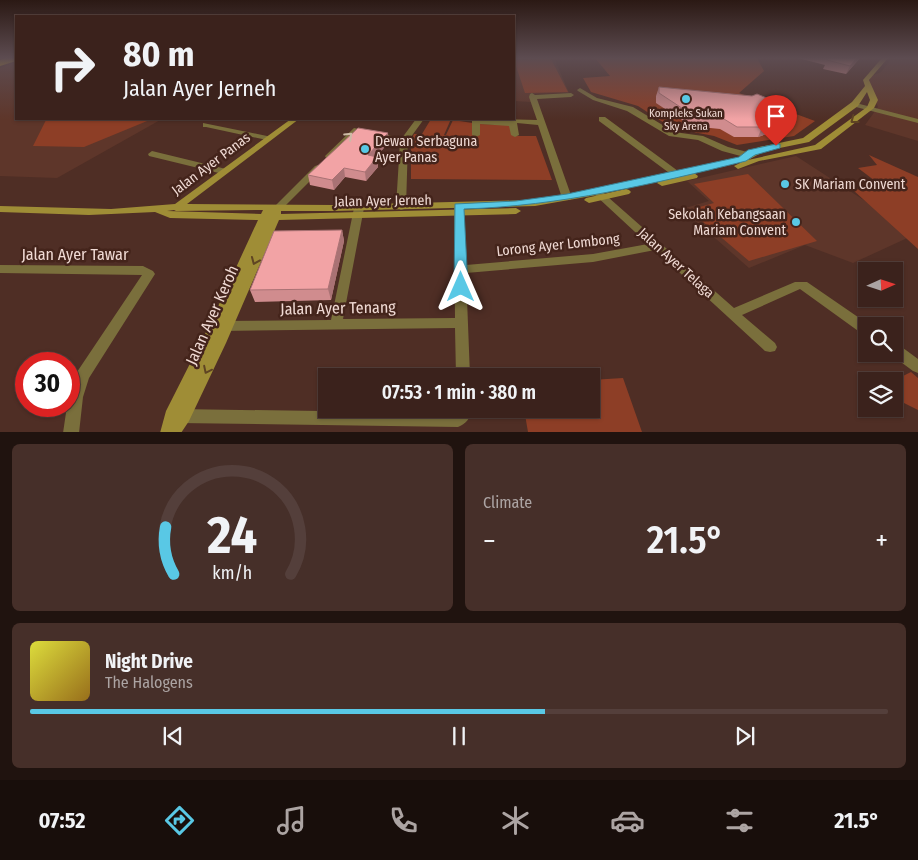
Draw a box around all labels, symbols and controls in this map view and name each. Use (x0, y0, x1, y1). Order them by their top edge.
text: 80 m (123, 33, 195, 75)
icon: right (40, 35, 105, 100)
text: Jalan Ayer Jerneh (123, 75, 276, 102)
marker: Kompleks Sukan Sky Arena (680, 93, 692, 105)
pin (755, 95, 797, 146)
icon: arrive (762, 102, 790, 130)
place label: Kompleks Sukan Sky Arena (649, 107, 723, 133)
one-way arrow (851, 114, 860, 122)
street label: Jalan Ayer Panas (168, 129, 254, 199)
one-way arrow (343, 133, 352, 142)
place label: Dewan Serbaguna Ayer Panas (375, 133, 477, 166)
marker: Dewan Serbaguna Ayer Panas (359, 143, 371, 155)
place label: SK Mariam Convent (795, 176, 906, 193)
marker: SK Mariam Convent (779, 178, 791, 190)
street label: Jalan Ayer Jerneh (334, 192, 432, 210)
place label: Sekolah Kebangsaan Mariam Convent (668, 206, 786, 239)
marker: Sekolah Kebangsaan Mariam Convent (790, 216, 802, 228)
street label: Jalan Ayer Telaga (634, 224, 718, 302)
street label: Lorong Ayer Lombong (496, 230, 621, 260)
street label: Jalan Ayer Tawar (21, 245, 129, 264)
one-way arrow (251, 256, 262, 265)
position arrow (434, 260, 486, 312)
street label: Jalan Ayer Keroh (182, 262, 242, 368)
north arrow (858, 262, 902, 308)
map controls (858, 262, 903, 417)
street label: Jalan Ayer Tenang (280, 297, 396, 319)
button: search (858, 317, 903, 362)
speed limit sign: 30 (15, 352, 80, 417)
one-way arrow (202, 365, 213, 374)
button: layers (858, 372, 903, 417)
text: 07:53 · 1 min · 380 m (382, 381, 536, 404)
text: Climate (483, 493, 532, 512)
text: 24 (207, 504, 257, 567)
text: 21.5° (647, 517, 724, 563)
text: − (483, 524, 496, 557)
text: + (875, 524, 888, 557)
text: km/h (213, 562, 252, 584)
text: Night Drive (105, 650, 193, 673)
text: The Halogens (105, 673, 193, 692)
icon: previous (159, 722, 187, 750)
icon: pause (445, 722, 473, 750)
icon: next (731, 722, 759, 750)
icon: directions (162, 803, 197, 838)
icon: music (274, 803, 309, 838)
icon: phone (386, 803, 421, 838)
icon: climate (498, 803, 533, 838)
icon: car (610, 803, 645, 838)
icon: filters (722, 803, 757, 838)
text: 07:52 (38, 807, 85, 834)
text: 21.5° (834, 807, 879, 834)

